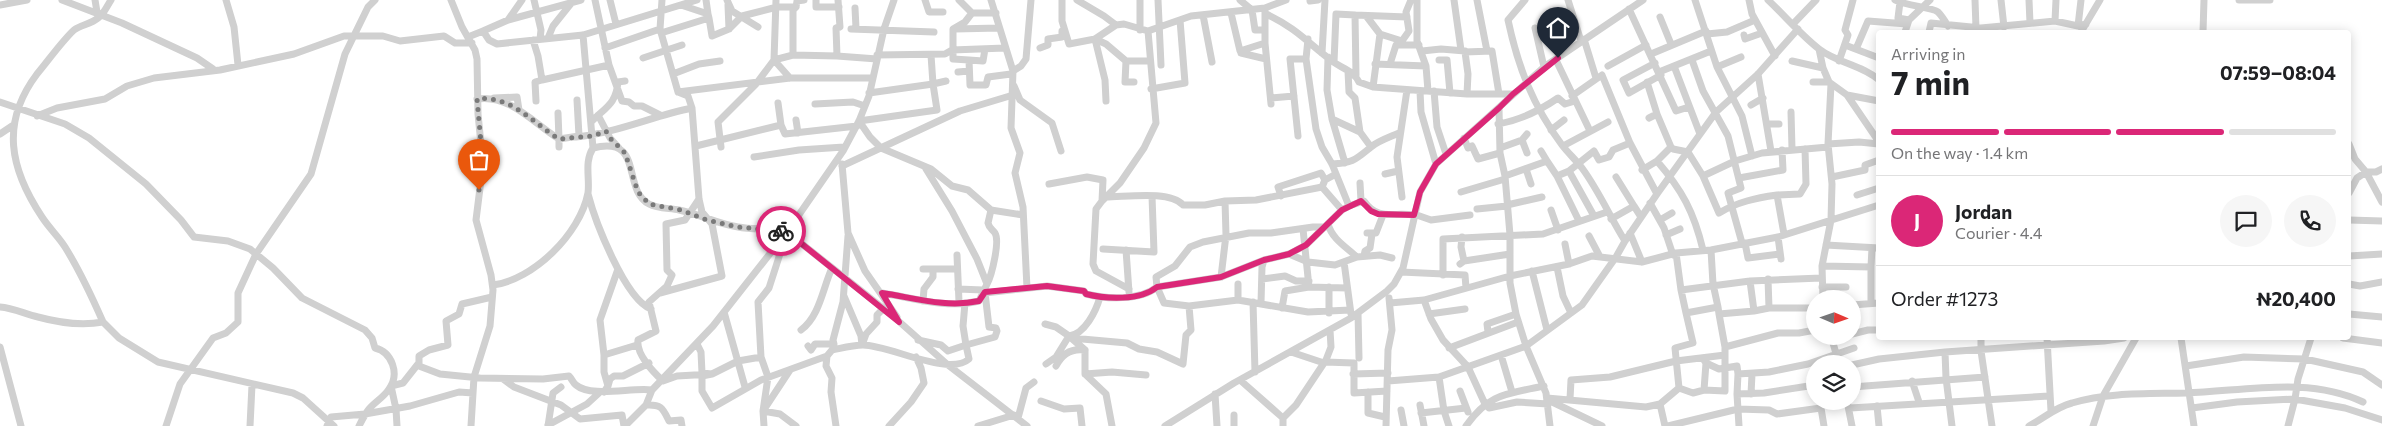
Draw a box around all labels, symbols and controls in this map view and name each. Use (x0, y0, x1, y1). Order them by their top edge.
pin (1537, 7, 1579, 58)
icon: home (1544, 14, 1572, 42)
text: Arriving in (1891, 44, 1965, 63)
text: 07:59–08:04 (2220, 61, 2336, 84)
text: 7 min (1891, 62, 1970, 102)
pin (458, 139, 500, 190)
text: On the way · 1.4 km (1891, 143, 2028, 162)
icon: bag (465, 146, 493, 174)
button: chat (2220, 195, 2272, 247)
button: phone (2284, 195, 2336, 247)
text: Jordan (1955, 200, 2012, 223)
courier (756, 206, 806, 256)
text: J (1914, 209, 1920, 232)
icon: bike (767, 217, 795, 245)
text: Courier · 4.4 (1955, 223, 2042, 242)
text: Order #1273 (1891, 287, 1998, 310)
text: ₦20,400 (2256, 287, 2336, 310)
north arrow (1806, 290, 1861, 345)
map controls (1806, 290, 1861, 410)
button: layers (1806, 355, 1861, 410)

